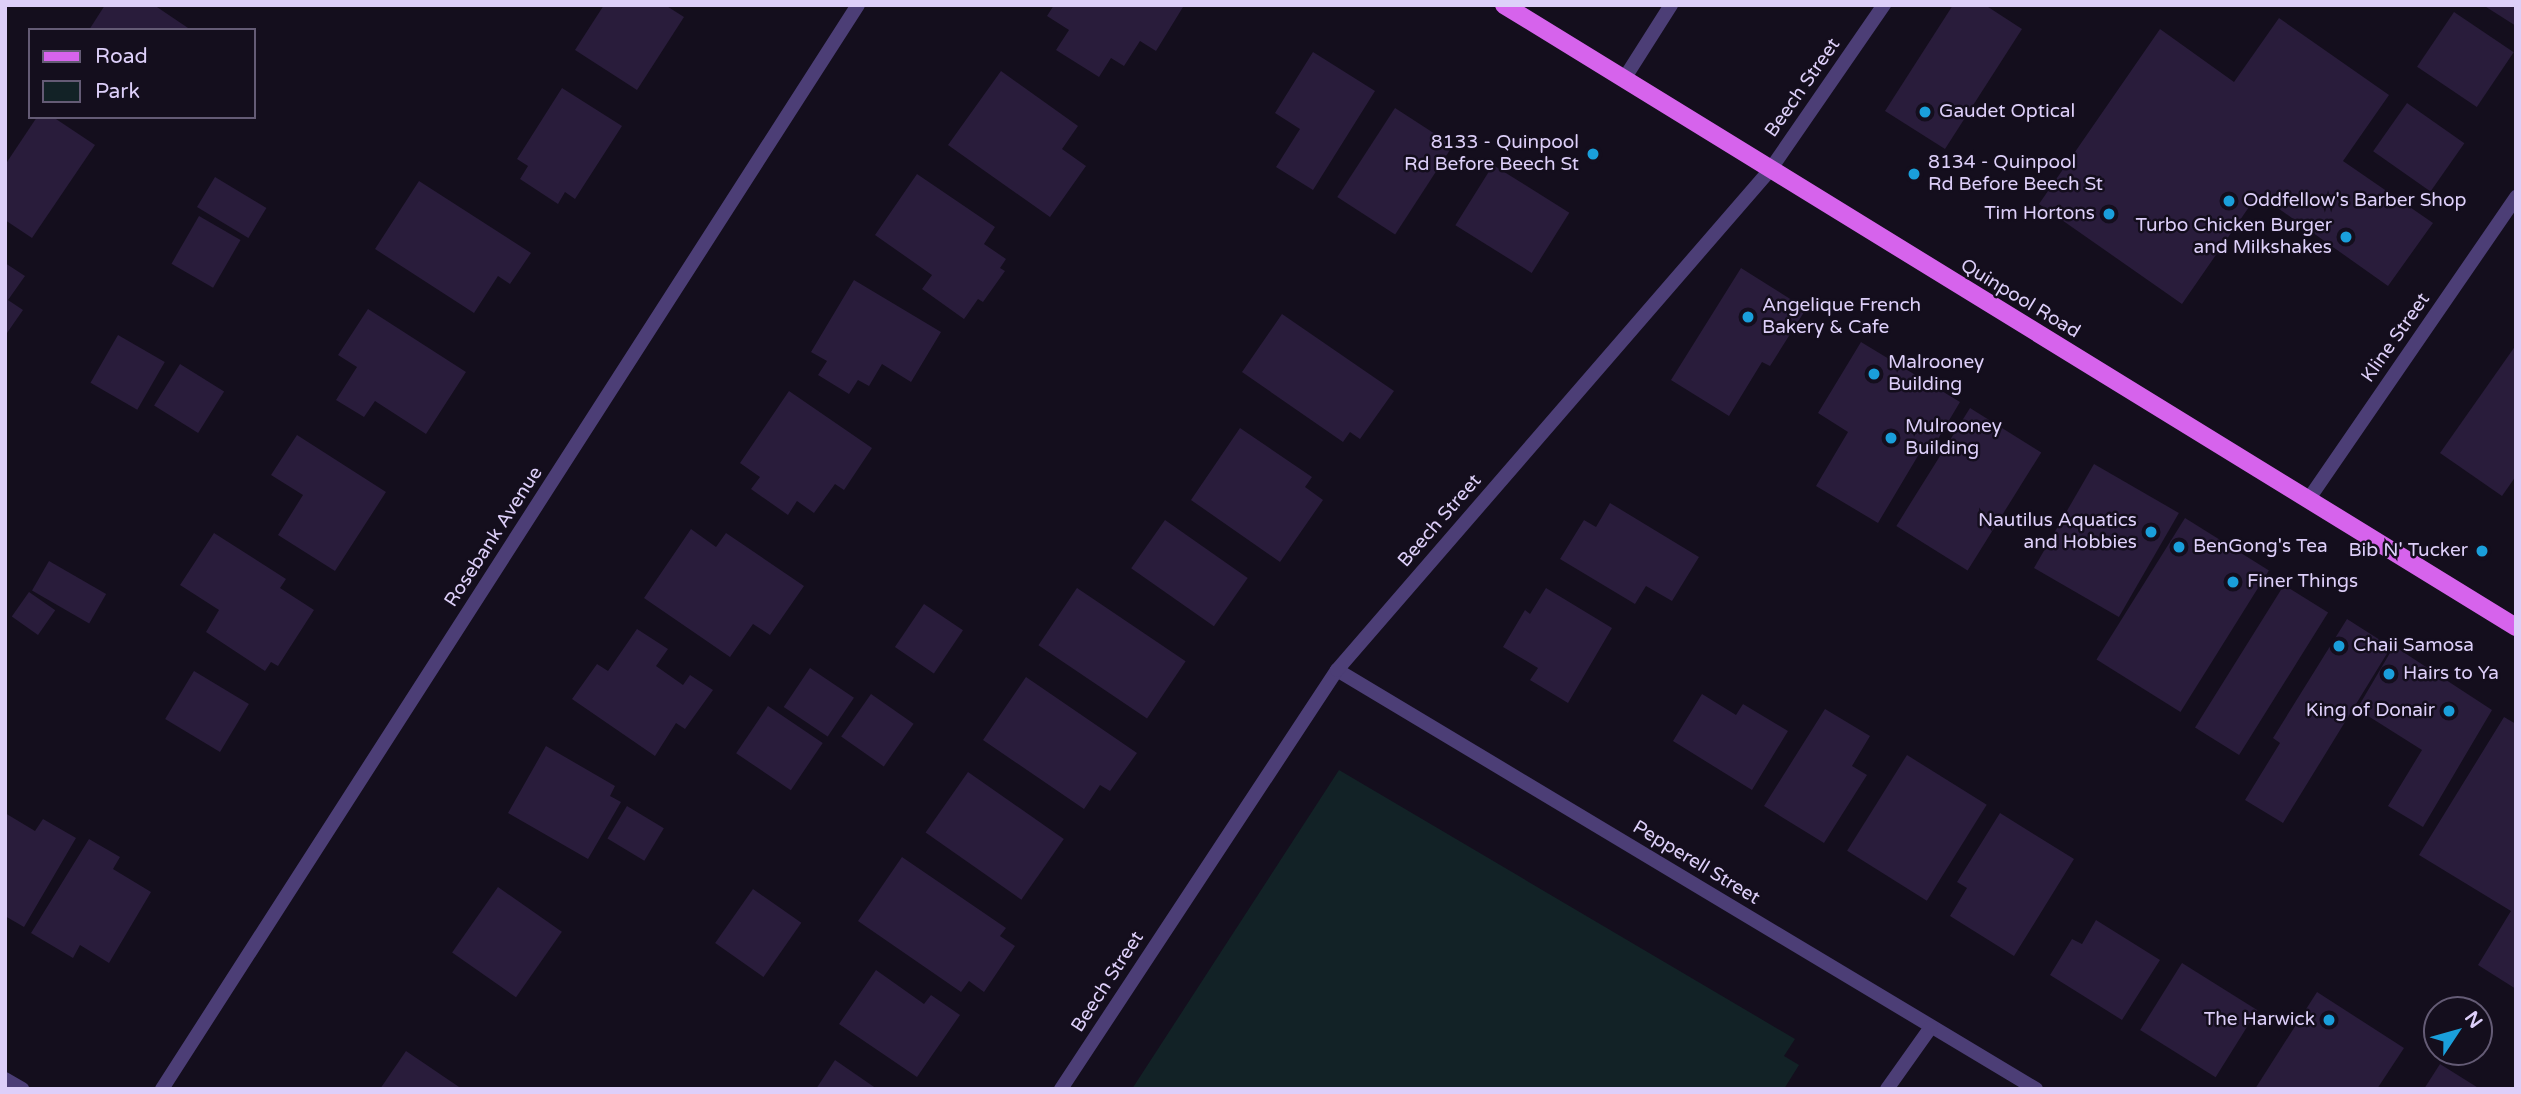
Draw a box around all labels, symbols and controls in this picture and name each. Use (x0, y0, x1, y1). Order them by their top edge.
legend (28, 28, 256, 119)
street label: Beech Street (1761, 34, 1845, 142)
text: Road (95, 44, 148, 69)
text: Park (95, 79, 140, 104)
place label: Gaudet Optical (1939, 101, 2075, 123)
marker: Gaudet Optical (1917, 104, 1933, 120)
place label: 8133 - Quinpool Rd Before Beech St (1404, 132, 1579, 176)
marker: 8133 - Quinpool Rd Before Beech St (1585, 146, 1601, 162)
place label: 8134 - Quinpool Rd Before Beech St (1928, 152, 2103, 196)
marker: 8134 - Quinpool Rd Before Beech St (1906, 166, 1922, 182)
place label: Oddfellow's Barber Shop (2243, 190, 2466, 212)
marker: Oddfellow's Barber Shop (2221, 193, 2237, 209)
place label: Tim Hortons (1984, 203, 2095, 225)
marker: Tim Hortons (2101, 206, 2117, 222)
place label: Turbo Chicken Burger and Milkshakes (2136, 215, 2332, 259)
marker: Turbo Chicken Burger and Milkshakes (2338, 229, 2354, 245)
street label: Quinpool Road (1956, 254, 2084, 344)
street label: Kline Street (2357, 289, 2435, 387)
place label: Angelique French Bakery & Cafe (1762, 295, 1921, 339)
marker: Angelique French Bakery & Cafe (1740, 309, 1756, 325)
place label: Malrooney Building (1888, 352, 1984, 396)
marker: Malrooney Building (1866, 366, 1882, 382)
place label: Mulrooney Building (1905, 416, 2002, 460)
marker: Mulrooney Building (1883, 430, 1899, 446)
street label: Rosebank Avenue (440, 463, 548, 611)
street label: Beech Street (1394, 470, 1486, 572)
place label: Nautilus Aquatics and Hobbies (1978, 510, 2137, 554)
marker: Nautilus Aquatics and Hobbies (2143, 524, 2159, 540)
place label: BenGong's Tea (2193, 536, 2328, 558)
marker: BenGong's Tea (2171, 539, 2187, 555)
place label: Bib N' Tucker (2349, 540, 2468, 562)
marker: Bib N' Tucker (2474, 543, 2490, 559)
place label: Finer Things (2247, 571, 2358, 593)
marker: Finer Things (2225, 574, 2241, 590)
place label: Chaii Samosa (2353, 635, 2474, 657)
marker: Chaii Samosa (2331, 638, 2347, 654)
place label: Hairs to Ya (2403, 663, 2499, 685)
marker: Hairs to Ya (2381, 666, 2397, 682)
place label: King of Donair (2306, 700, 2435, 722)
marker: King of Donair (2441, 703, 2457, 719)
street label: Pepperell Street (1628, 816, 1764, 910)
street label: Beech Street (1067, 927, 1149, 1037)
north arrow (2423, 996, 2493, 1066)
text: N (2460, 1007, 2487, 1032)
place label: The Harwick (2204, 1009, 2315, 1031)
marker: The Harwick (2321, 1012, 2337, 1028)

